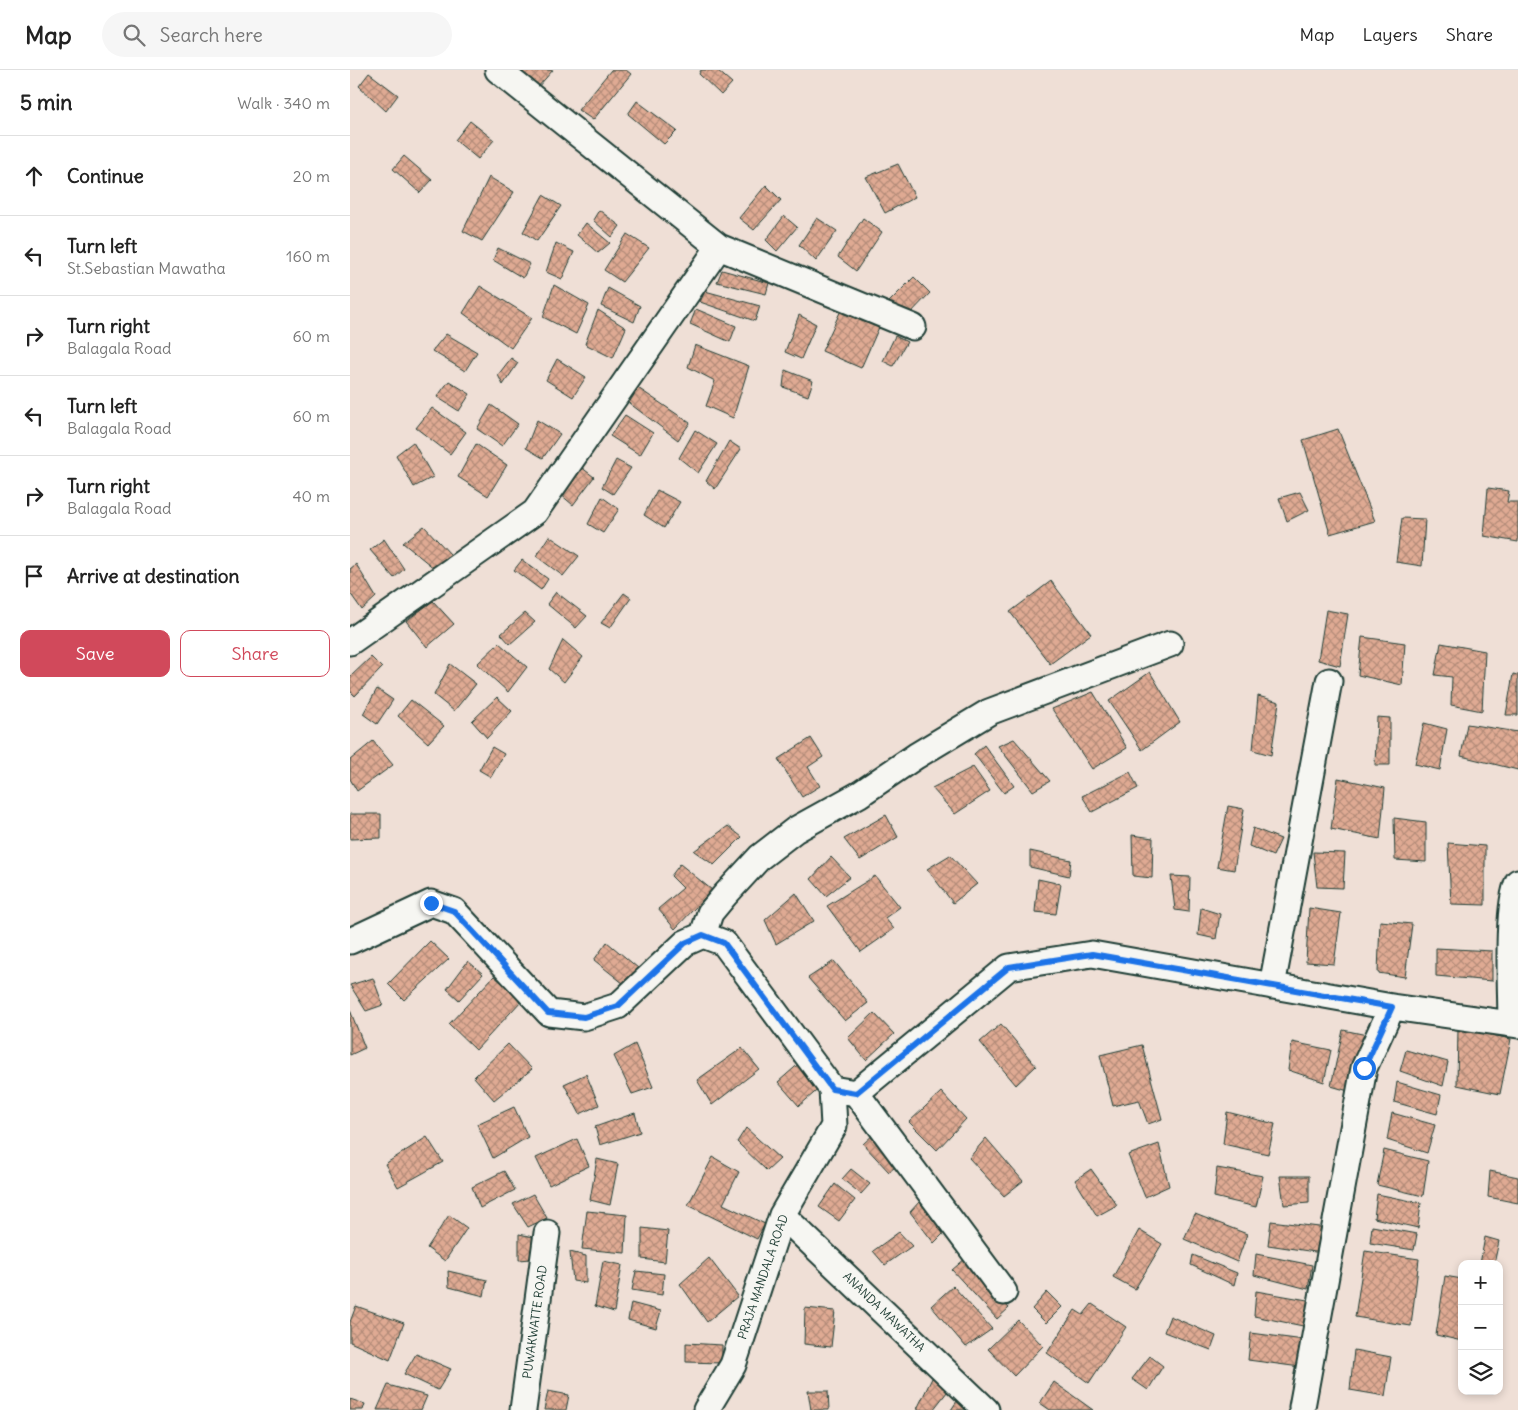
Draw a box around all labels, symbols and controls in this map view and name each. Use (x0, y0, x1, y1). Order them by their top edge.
search box (102, 12, 452, 57)
text: Map (25, 20, 72, 50)
icon: search (120, 21, 148, 49)
text: Search here (160, 23, 263, 47)
text: Map (1299, 23, 1334, 46)
text: Layers (1362, 23, 1418, 46)
text: Share (1446, 23, 1493, 46)
text: 5 min (20, 89, 72, 116)
text: Walk · 340 m (237, 93, 330, 113)
icon: ahead (20, 162, 48, 190)
text: Continue (67, 164, 144, 188)
text: 20 m (293, 166, 330, 186)
text: Turn left (67, 234, 137, 258)
icon: left (20, 242, 48, 270)
text: 160 m (286, 246, 330, 266)
text: St.Sebastian Mawatha (67, 258, 226, 278)
text: Turn right (67, 314, 150, 338)
icon: right (20, 322, 48, 350)
text: 60 m (292, 326, 330, 346)
text: Balagala Road (67, 338, 171, 358)
text: Turn left (67, 394, 137, 418)
icon: left (20, 402, 48, 430)
text: 60 m (292, 406, 330, 426)
text: Balagala Road (67, 418, 171, 438)
text: Turn right (67, 474, 150, 498)
icon: right (20, 482, 48, 510)
text: 40 m (292, 486, 330, 506)
text: Balagala Road (67, 498, 171, 518)
icon: arrive (20, 562, 48, 590)
text: Arrive at destination (67, 564, 240, 588)
button: Save (20, 630, 170, 677)
button: Share (180, 630, 330, 677)
route end (420, 892, 443, 915)
route start (1353, 1057, 1376, 1080)
street label: PRAJA MANDALA ROAD (734, 1212, 791, 1341)
map controls (1458, 1260, 1503, 1395)
button: + (1458, 1260, 1503, 1305)
street label: PUWAKWATTE ROAD (519, 1264, 550, 1380)
street label: ANANDA MAWATHA (840, 1269, 929, 1355)
button: − (1458, 1305, 1503, 1350)
button: layers (1458, 1350, 1503, 1395)

